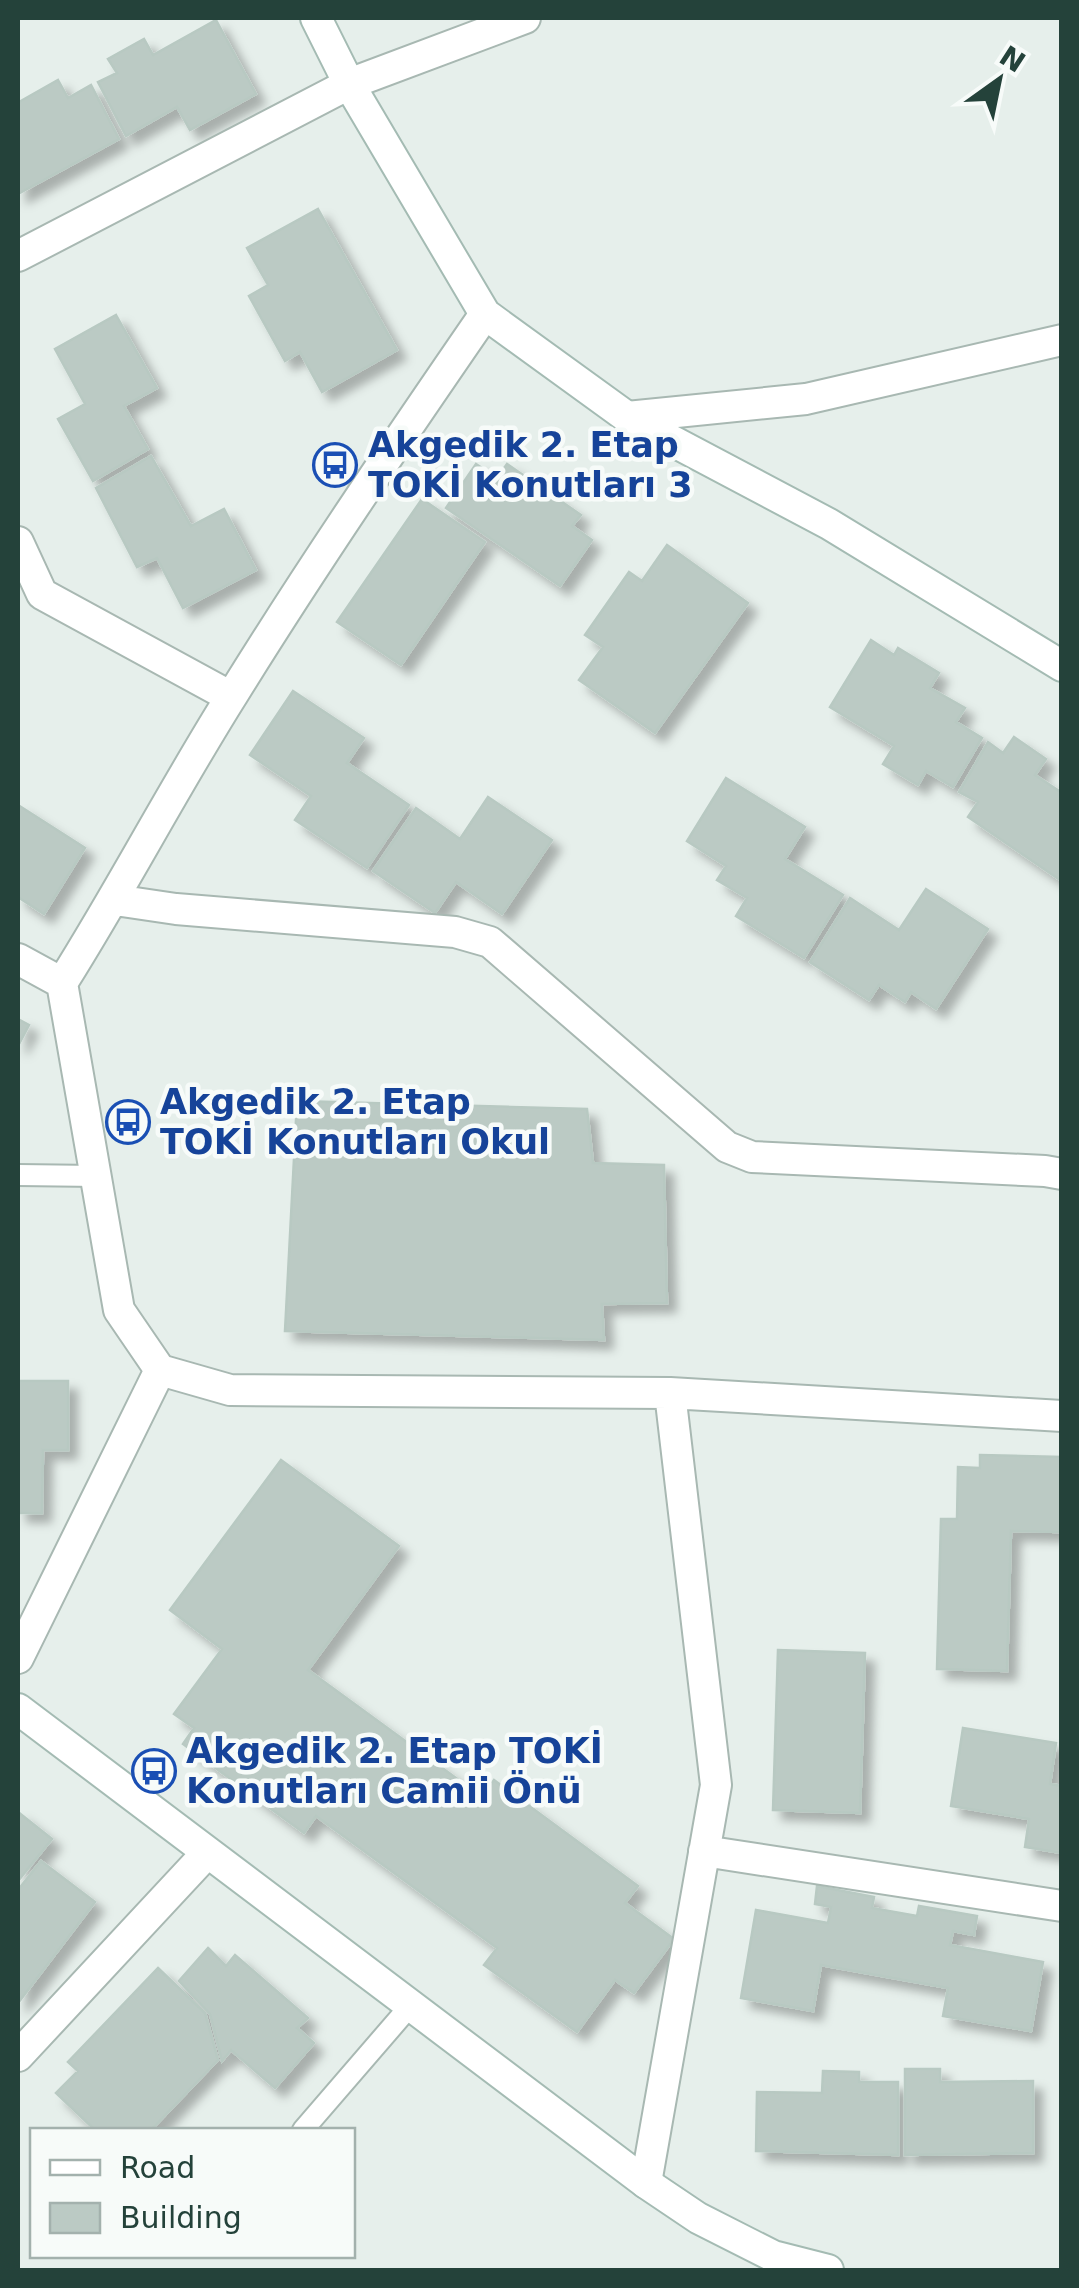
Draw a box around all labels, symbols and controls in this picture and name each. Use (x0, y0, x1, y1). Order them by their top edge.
north arrow (949, 30, 1049, 130)
text: N (994, 39, 1031, 80)
place label: Akgedik 2. Etap TOKİ Konutları 3 (368, 425, 693, 505)
bus stop icon: Akgedik 2. Etap TOKİ Konutları 3 (312, 442, 358, 488)
place label: Akgedik 2. Etap TOKİ Konutları Okul (160, 1082, 550, 1162)
bus stop icon: Akgedik 2. Etap TOKİ Konutları Okul (105, 1099, 151, 1145)
place label: Akgedik 2. Etap TOKİ Konutları Camii Önü (186, 1730, 603, 1811)
bus stop icon: Akgedik 2. Etap TOKİ Konutları Camii Önü (131, 1748, 177, 1794)
legend (30, 2128, 355, 2258)
text: Road (120, 2150, 195, 2185)
text: Building (120, 2200, 242, 2235)

